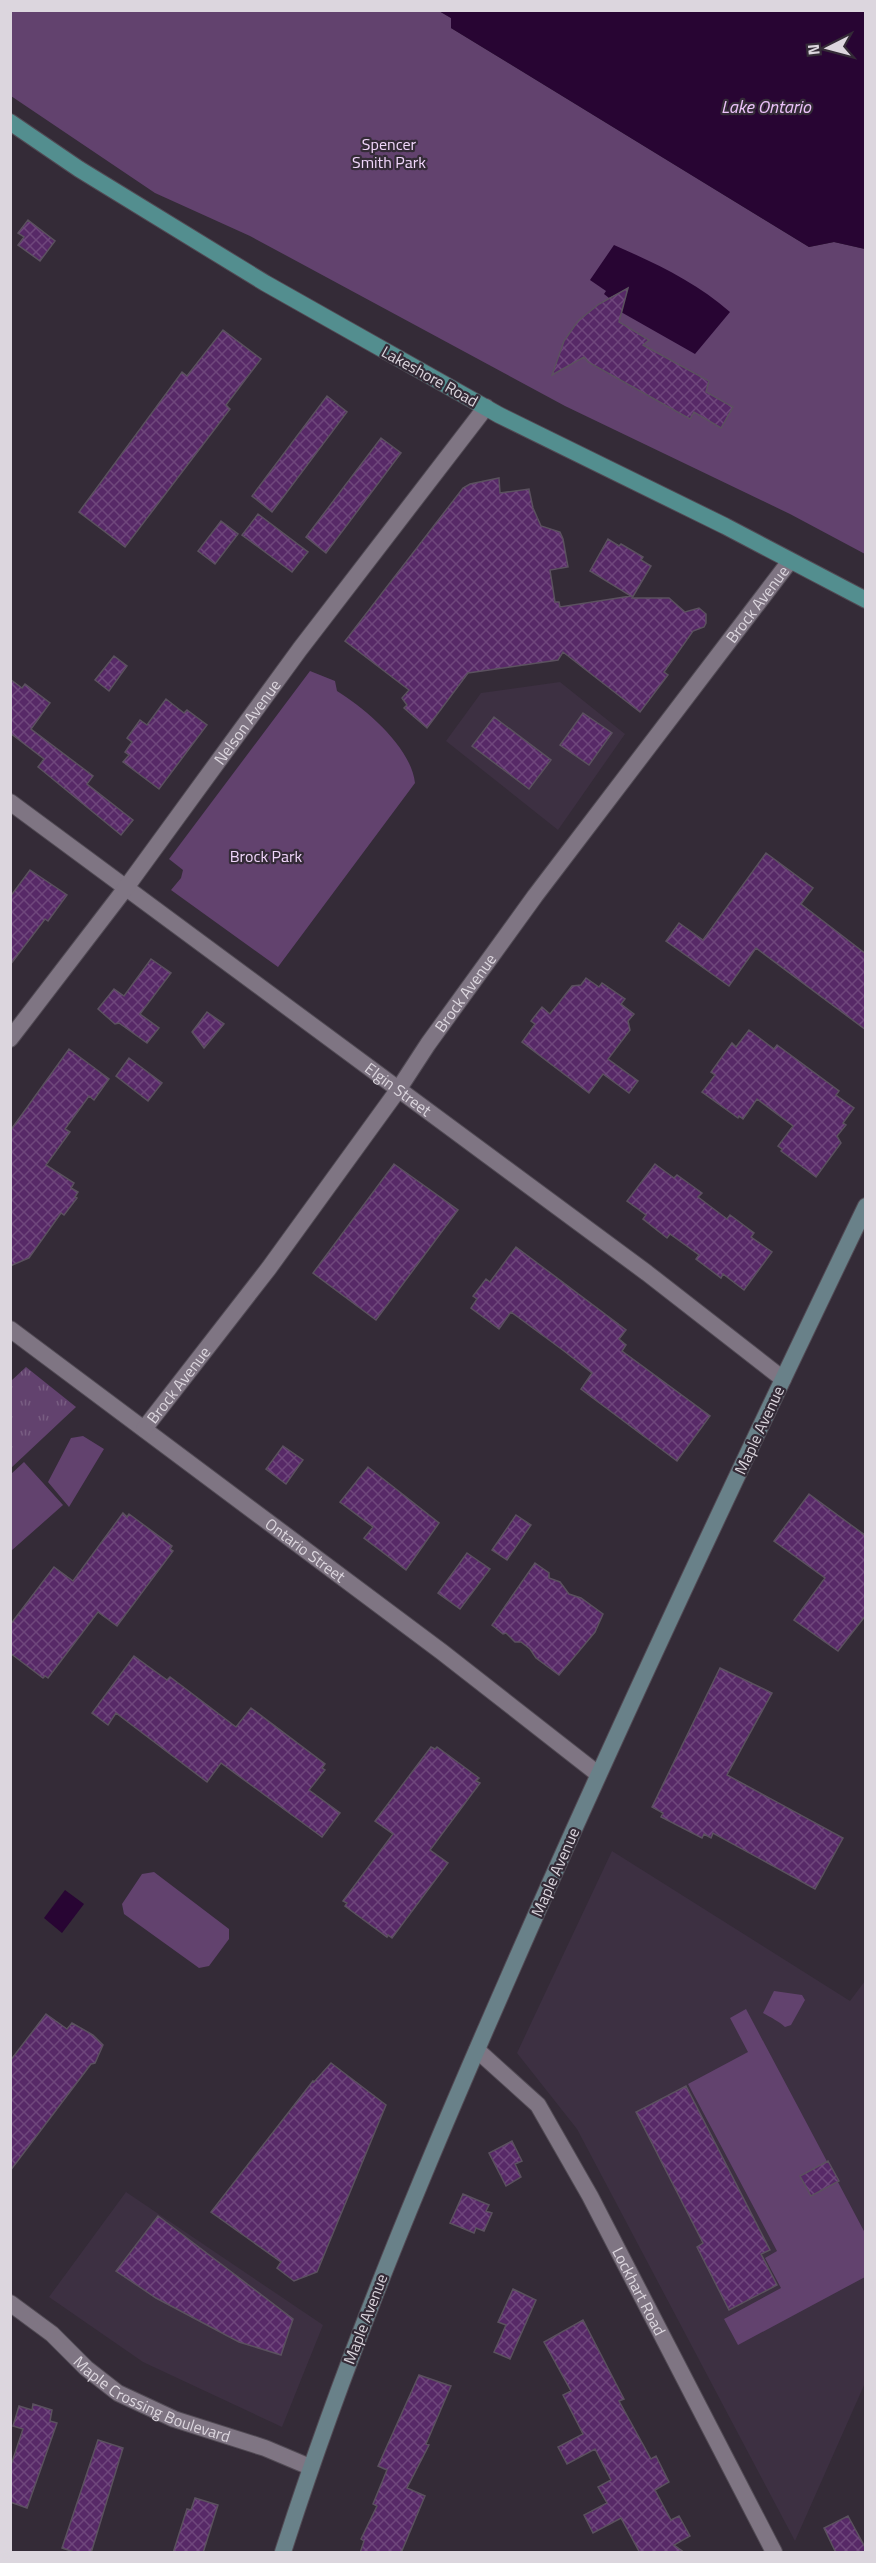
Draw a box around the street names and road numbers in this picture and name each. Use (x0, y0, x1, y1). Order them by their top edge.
street label: Lakeshore Road (377, 339, 483, 413)
street label: Brock Avenue (720, 560, 795, 648)
street label: Nelson Avenue (208, 674, 286, 769)
street label: Brock Avenue (428, 948, 502, 1037)
street label: Elgin Street (360, 1056, 437, 1122)
street label: Brock Avenue (141, 1341, 216, 1428)
street label: Maple Avenue (728, 1382, 790, 1478)
street label: Ontario Street (260, 1512, 351, 1588)
street label: Maple Avenue (525, 1824, 585, 1920)
street label: Lockhart Road (606, 2243, 672, 2340)
street label: Maple Avenue (337, 2270, 393, 2368)
street label: Maple Crossing Boulevard (68, 2350, 233, 2448)

